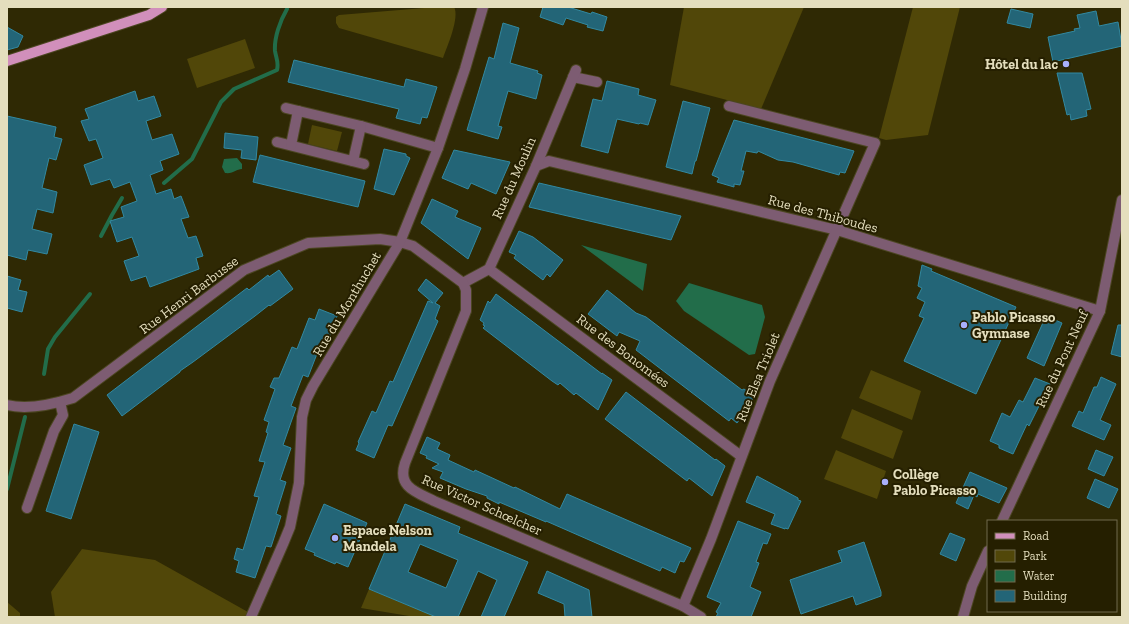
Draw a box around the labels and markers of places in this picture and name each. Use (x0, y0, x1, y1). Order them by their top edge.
place label: Hôtel du lac (985, 56, 1058, 73)
marker: Hôtel du lac (1061, 59, 1071, 69)
place label: Pablo Picasso Gymnase (972, 309, 1056, 342)
marker: Pablo Picasso Gymnase (959, 320, 969, 330)
place label: Collège Pablo Picasso (893, 466, 977, 499)
marker: Collège Pablo Picasso (880, 477, 890, 487)
place label: Espace Nelson Mandela (343, 522, 433, 555)
marker: Espace Nelson Mandela (330, 533, 340, 543)

